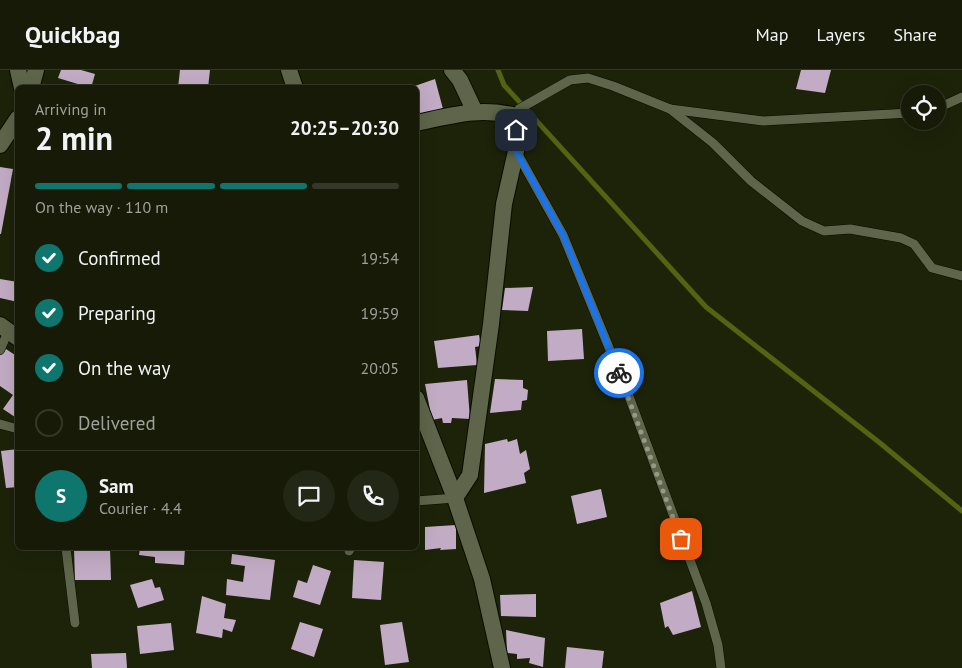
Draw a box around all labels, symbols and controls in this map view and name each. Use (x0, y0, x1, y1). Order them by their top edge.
text: Quickbag (25, 19, 120, 50)
text: Map (756, 23, 788, 46)
text: Layers (816, 23, 865, 46)
text: Share (893, 23, 937, 46)
map controls (901, 85, 946, 130)
button: locate (901, 85, 946, 130)
text: Arriving in (35, 99, 106, 119)
pin (495, 109, 537, 151)
text: 20:25–20:30 (290, 116, 399, 140)
icon: home (502, 116, 530, 144)
text: 2 min (35, 117, 113, 159)
text: On the way · 110 m (35, 197, 168, 217)
icon: check (35, 244, 63, 272)
text: Confirmed (78, 246, 161, 270)
text: 19:54 (361, 248, 399, 268)
icon: check (35, 299, 63, 327)
text: Preparing (78, 301, 156, 325)
text: 19:59 (361, 303, 399, 323)
courier (594, 348, 644, 398)
icon: check (35, 354, 63, 382)
text: On the way (78, 356, 170, 380)
text: 20:05 (361, 358, 399, 378)
icon: bike (605, 359, 633, 387)
text: Delivered (78, 411, 156, 435)
button: chat (283, 470, 335, 522)
button: phone (347, 470, 399, 522)
text: Sam (99, 474, 134, 498)
text: S (56, 484, 66, 508)
text: Courier · 4.4 (99, 498, 182, 518)
pin (660, 518, 702, 560)
icon: bag (667, 525, 695, 553)

